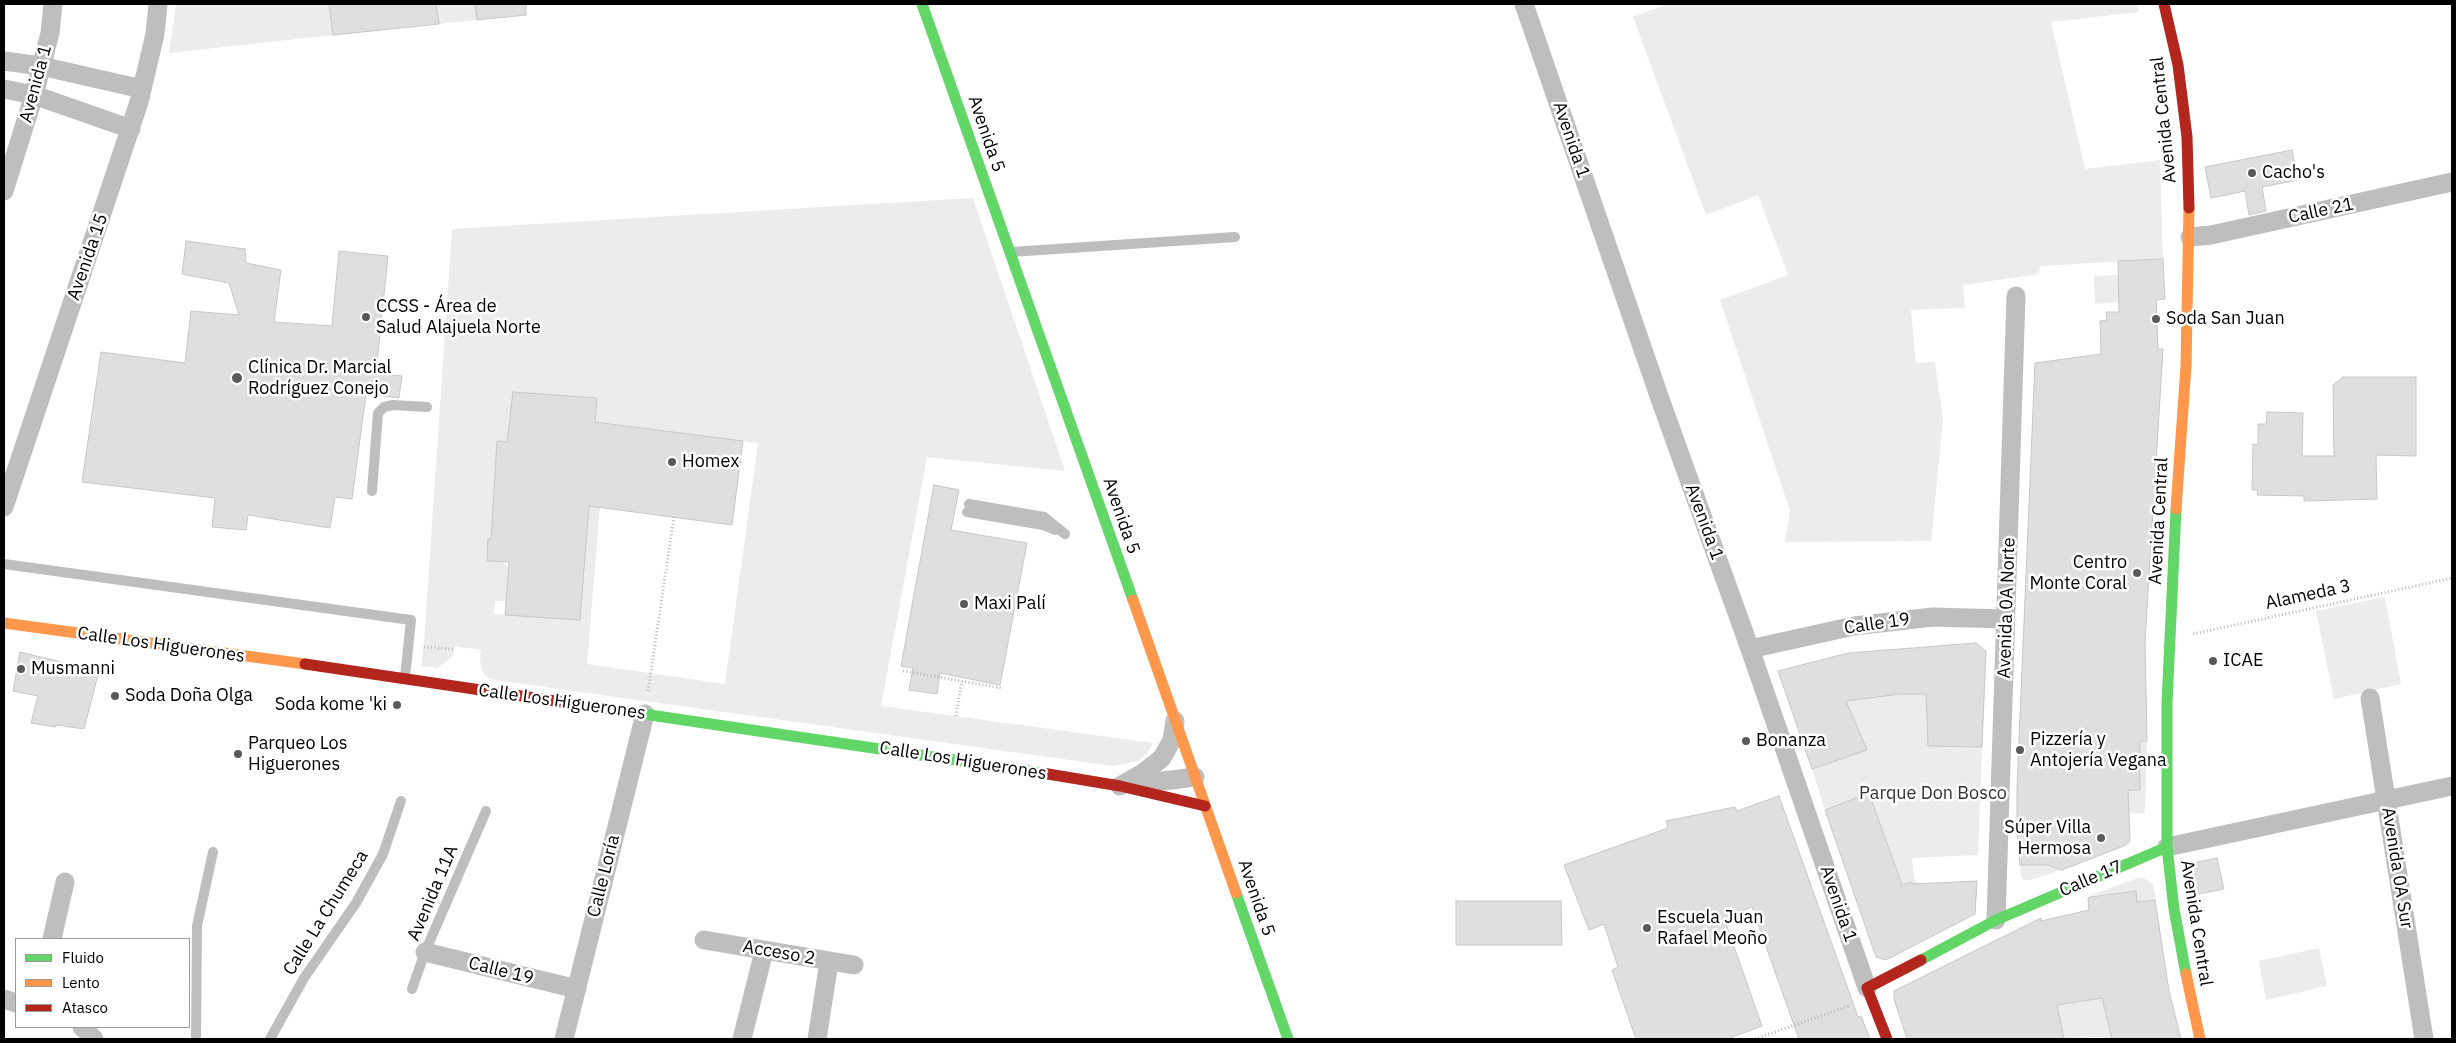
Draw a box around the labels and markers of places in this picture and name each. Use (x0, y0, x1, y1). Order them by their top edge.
place label: Cacho's (2262, 162, 2325, 184)
marker: Cacho's (2246, 167, 2258, 179)
place label: CCSS - Área de Salud Alajuela Norte (376, 296, 541, 338)
place label: Soda San Juan (2166, 308, 2285, 330)
marker: CCSS - Área de Salud Alajuela Norte (360, 311, 372, 323)
marker: Soda San Juan (2150, 313, 2162, 325)
place label: Clínica Dr. Marcial Rodríguez Conejo (248, 357, 391, 399)
marker: Clínica Dr. Marcial Rodríguez Conejo (230, 371, 244, 385)
place label: Homex (682, 451, 739, 473)
marker: Homex (666, 456, 678, 468)
place label: Centro Monte Coral (2029, 552, 2127, 594)
marker: Centro Monte Coral (2131, 567, 2143, 579)
place label: Maxi Palí (974, 593, 1046, 615)
marker: Maxi Palí (958, 598, 970, 610)
place label: ICAE (2223, 650, 2263, 672)
marker: ICAE (2207, 655, 2219, 667)
place label: Musmanni (31, 658, 115, 680)
marker: Musmanni (15, 663, 27, 675)
place label: Soda Doña Olga (125, 685, 253, 707)
marker: Soda Doña Olga (109, 690, 121, 702)
place label: Soda kome 'ki (275, 694, 387, 716)
marker: Soda kome 'ki (391, 699, 403, 711)
place label: Pizzería y Antojería Vegana (2030, 729, 2167, 772)
place label: Bonanza (1756, 730, 1826, 752)
place label: Parqueo Los Higuerones (248, 733, 347, 776)
marker: Bonanza (1740, 735, 1752, 747)
marker: Pizzería y Antojería Vegana (2014, 744, 2026, 756)
marker: Parqueo Los Higuerones (232, 748, 244, 760)
place label: Súper Villa Hermosa (2004, 817, 2091, 860)
marker: Súper Villa Hermosa (2095, 832, 2107, 844)
place label: Escuela Juan Rafael Meoño (1657, 907, 1767, 950)
marker: Escuela Juan Rafael Meoño (1641, 922, 1653, 934)

